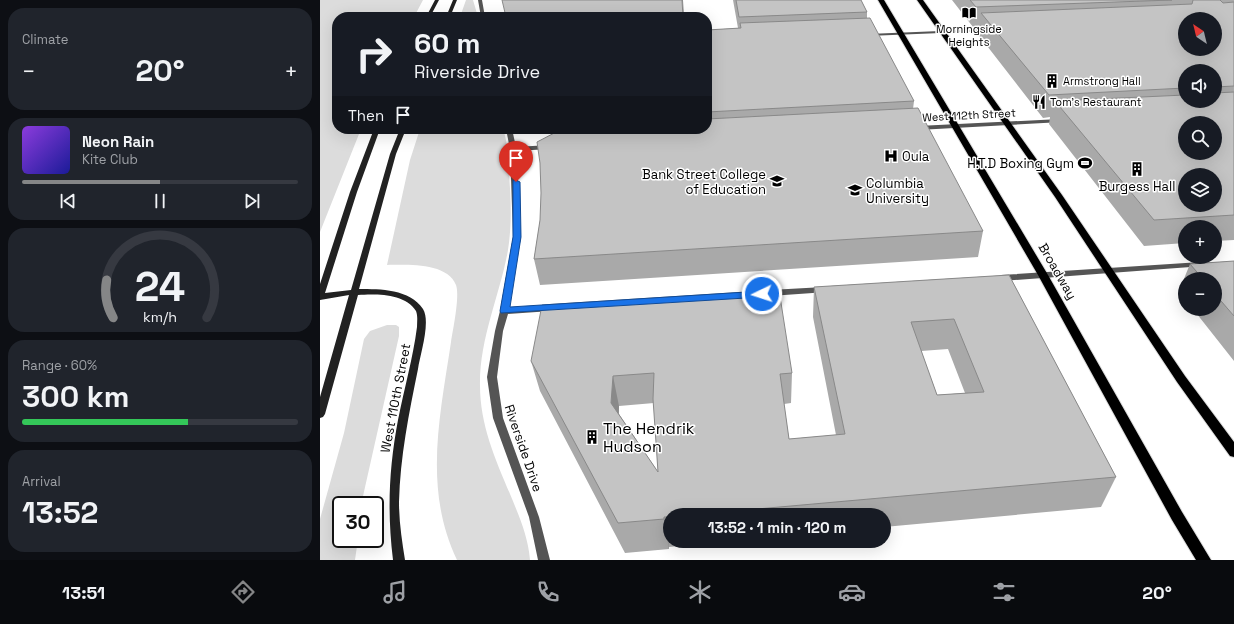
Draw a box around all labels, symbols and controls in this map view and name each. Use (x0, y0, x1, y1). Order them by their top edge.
library icon: Morningside Heights (961, 5, 977, 21)
north arrow (1178, 12, 1222, 56)
map controls (1178, 12, 1222, 316)
place label: Morningside Heights (936, 22, 1002, 49)
text: 60 m (414, 25, 480, 61)
icon: right (348, 28, 400, 80)
text: Climate (22, 31, 68, 48)
text: 20° (135, 51, 185, 90)
text: − (22, 57, 36, 85)
text: + (284, 57, 298, 85)
text: Riverside Drive (414, 60, 540, 83)
button: sound (1178, 64, 1222, 108)
building icon: Armstrong Hall (1044, 73, 1060, 89)
place label: Armstrong Hall (1063, 74, 1141, 88)
restaurant icon: Tom's Restaurant (1031, 94, 1047, 110)
place label: Tom's Restaurant (1050, 95, 1142, 109)
icon: arrive (392, 104, 414, 126)
text: Then (348, 106, 384, 125)
street label: West 112th Street (922, 106, 1016, 124)
button: search (1178, 116, 1222, 160)
text: Neon Rain (82, 132, 154, 151)
pin (499, 141, 533, 182)
icon: arrive (505, 147, 527, 169)
hospital icon: Oula (883, 148, 899, 164)
place label: Oula (902, 148, 930, 165)
text: Kite Club (82, 151, 138, 168)
place label: H.T.D Boxing Gym (967, 155, 1074, 172)
sports icon: H.T.D Boxing Gym (1077, 155, 1093, 171)
building icon: Burgess Hall (1129, 161, 1145, 177)
place label: Bank Street College of Education (642, 166, 766, 198)
button: layers (1178, 168, 1222, 212)
school or university icon: Bank Street College of Education (769, 173, 785, 189)
place label: Columbia University (866, 175, 929, 207)
place label: Burgess Hall (1099, 178, 1175, 195)
school or university icon: Columbia University (847, 182, 863, 198)
icon: previous (57, 190, 79, 212)
icon: pause (149, 190, 171, 212)
icon: next (241, 190, 263, 212)
button: + (1178, 220, 1222, 264)
street label: Broadway (1035, 240, 1081, 303)
text: 24 (135, 260, 185, 313)
button: − (1178, 272, 1222, 316)
position arrow (741, 273, 783, 315)
text: km/h (143, 308, 177, 326)
street label: West 110th Street (377, 342, 414, 454)
text: Range · 60% (22, 357, 97, 374)
text: 300 km (22, 377, 129, 416)
street label: Riverside Drive (501, 402, 546, 494)
place label: The Hendrik Hudson (603, 418, 695, 457)
building icon: The Hendrik Hudson (584, 429, 600, 445)
text: Arrival (22, 473, 61, 490)
text: 13:52 (22, 493, 98, 532)
speed limit sign: 30 (332, 496, 384, 548)
text: 13:52 · 1 min · 120 m (708, 518, 846, 537)
icon: directions (229, 578, 257, 606)
icon: music (381, 578, 409, 606)
icon: phone (534, 578, 562, 606)
icon: climate (686, 578, 714, 606)
icon: car (838, 578, 866, 606)
icon: filters (990, 578, 1018, 606)
text: 13:51 (62, 581, 105, 604)
text: 20° (1142, 581, 1172, 604)

